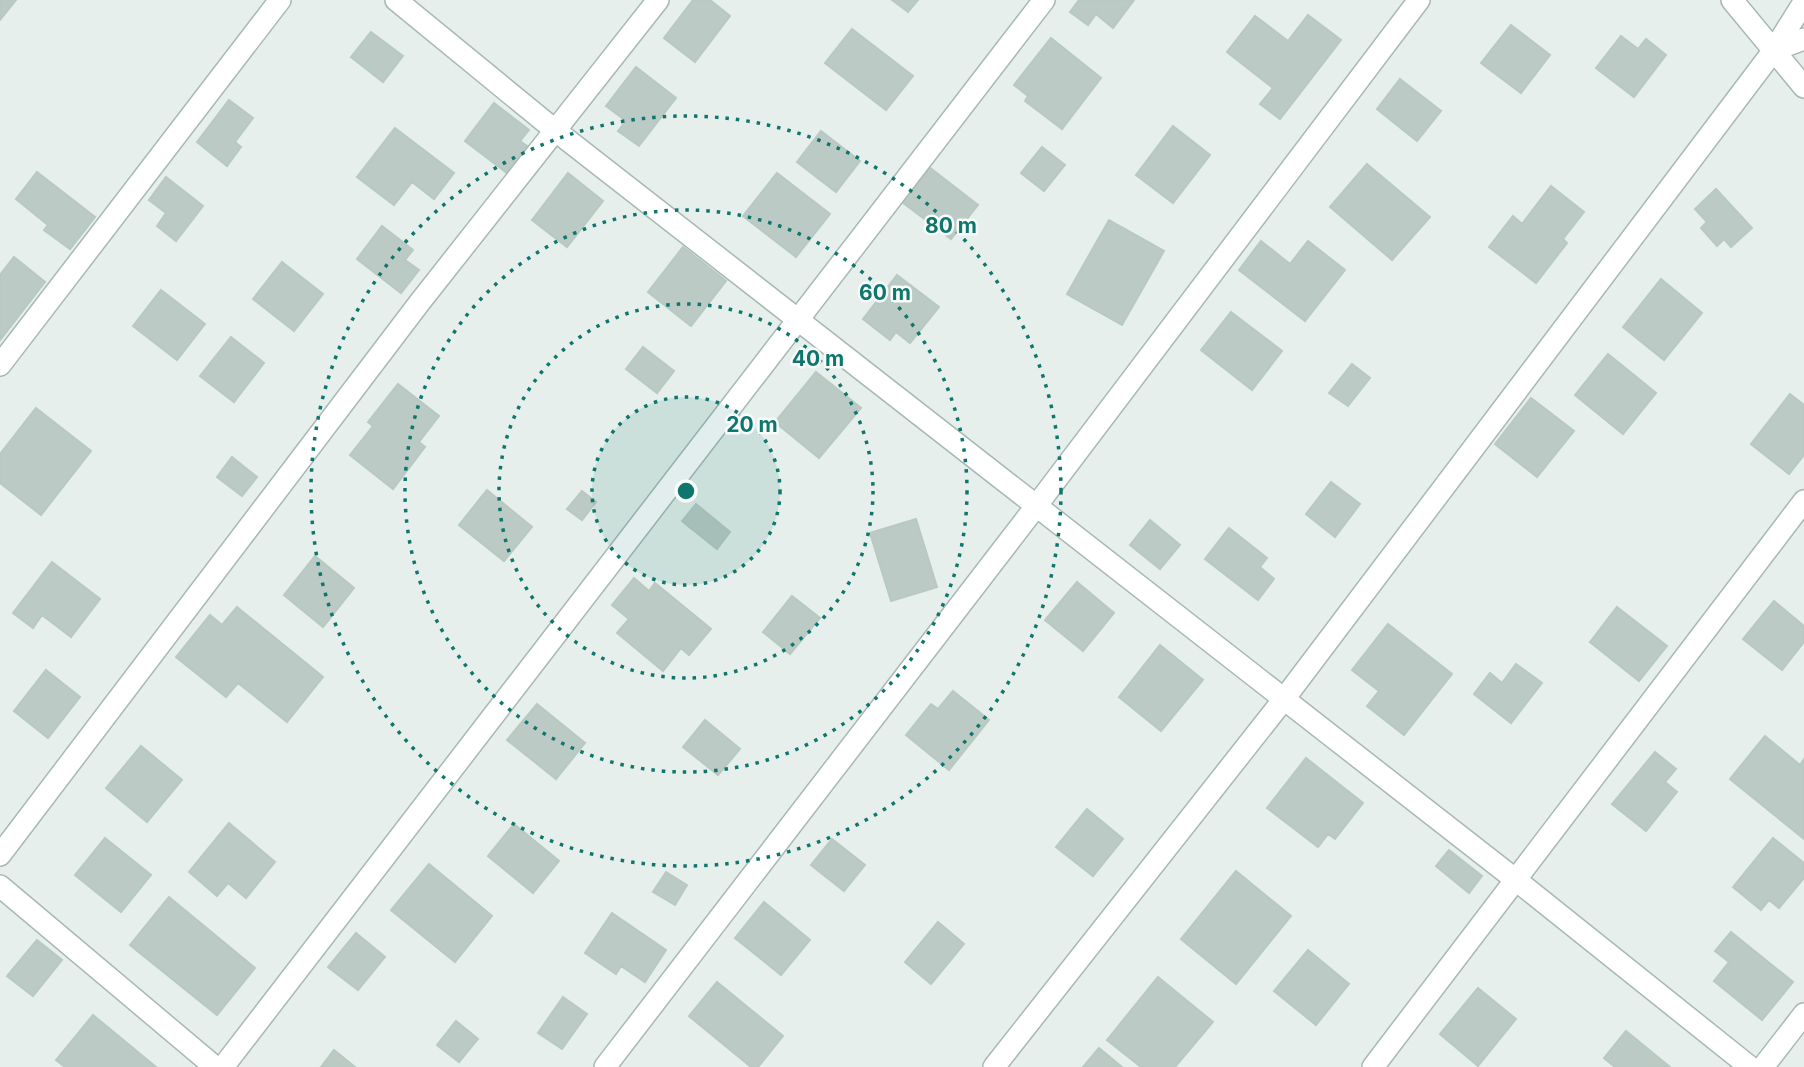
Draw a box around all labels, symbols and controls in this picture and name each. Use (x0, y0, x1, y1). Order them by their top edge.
text: 80 m (925, 213, 977, 238)
text: 60 m (859, 280, 911, 305)
text: 40 m (792, 346, 844, 371)
text: 20 m (726, 412, 778, 437)
centre of rings (674, 479, 698, 503)

